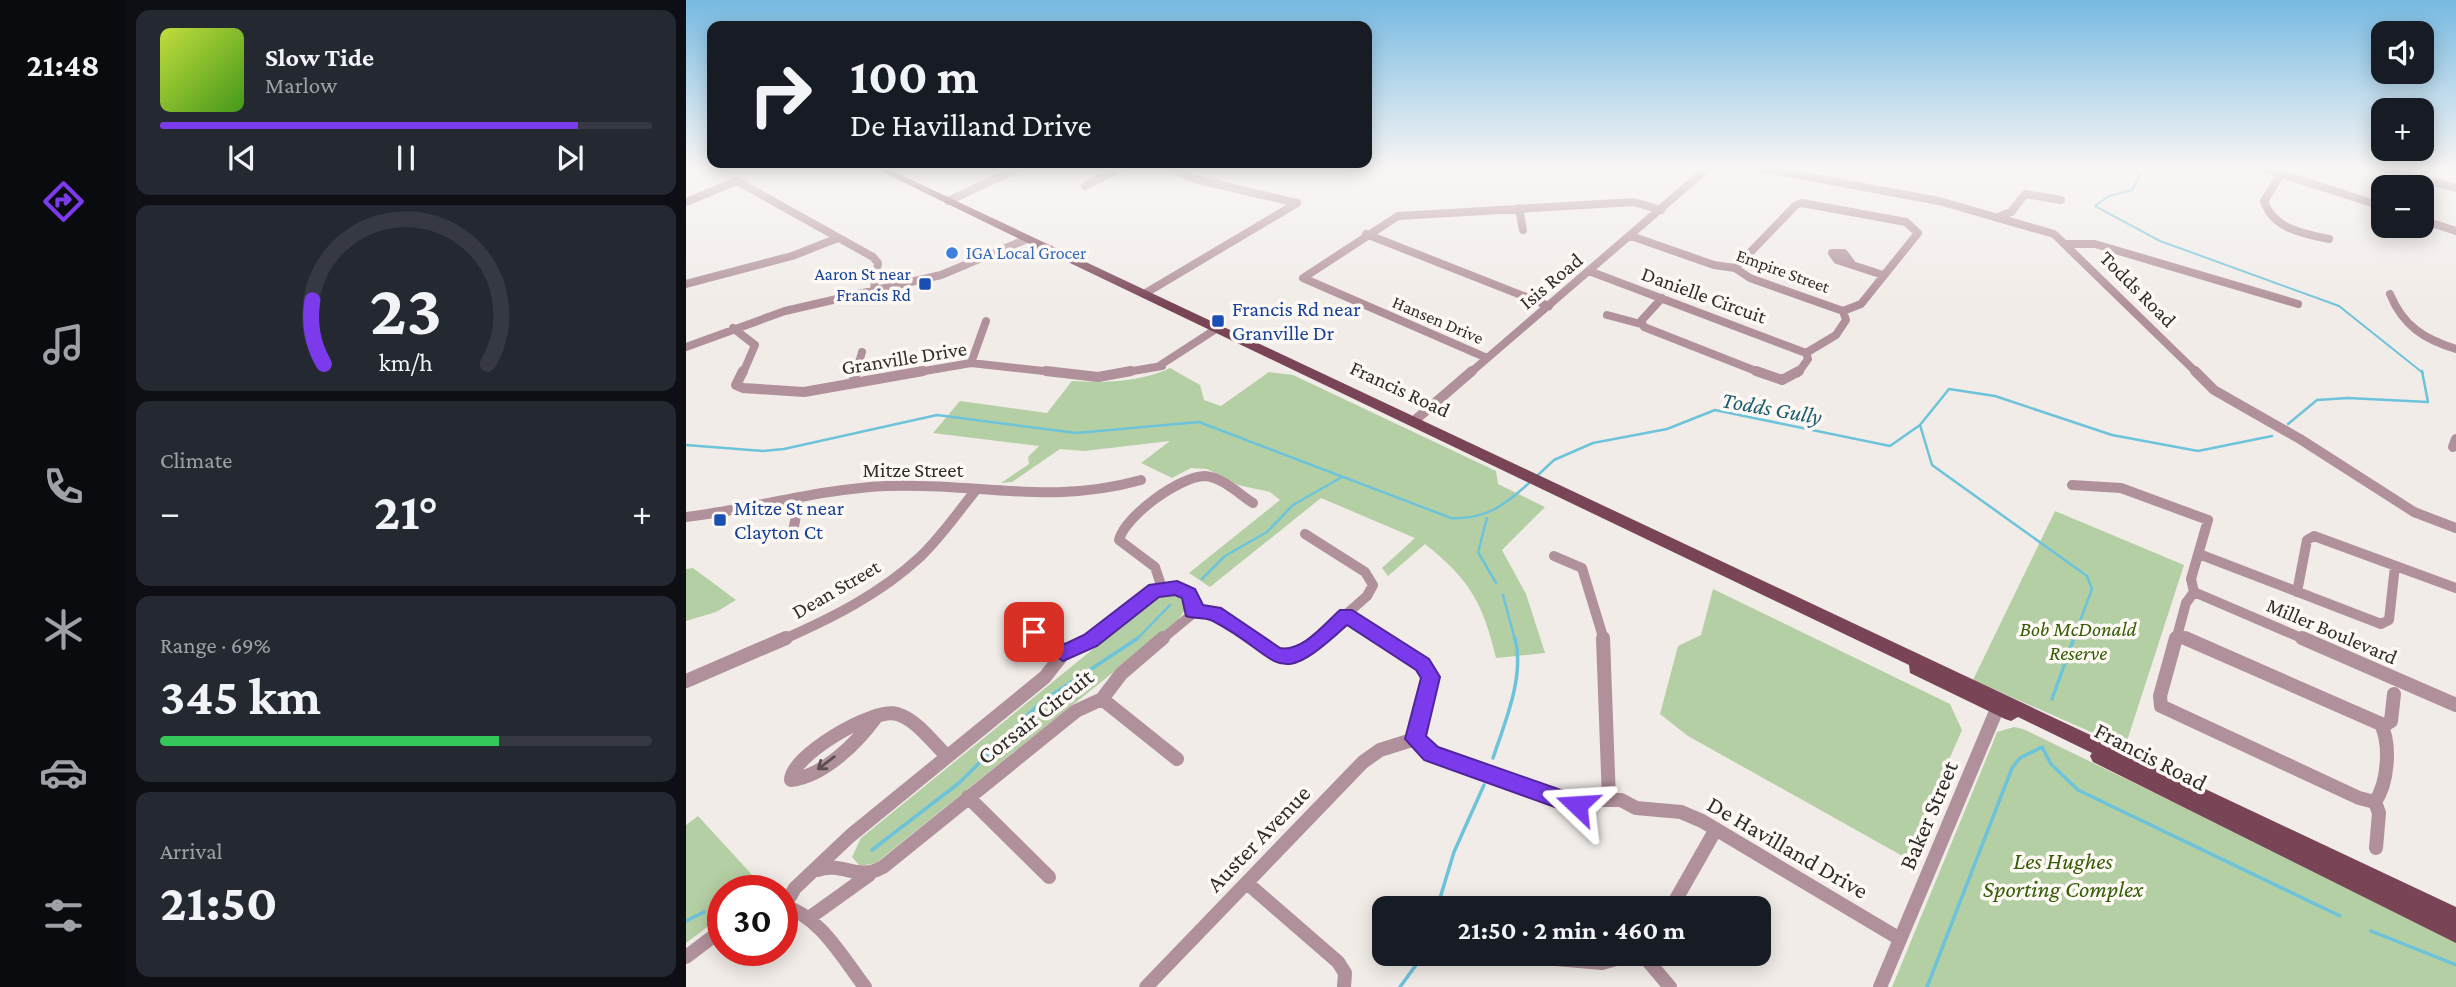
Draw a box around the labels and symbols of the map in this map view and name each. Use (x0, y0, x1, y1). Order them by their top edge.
place label: IGA Local Grocer (966, 243, 1087, 263)
marker: IGA Local Grocer (944, 245, 960, 261)
street label: Empire Street (1734, 245, 1833, 297)
street label: Todds Road (2095, 246, 2181, 332)
street label: Isis Road (1515, 248, 1587, 314)
street label: Danielle Circuit (1638, 261, 1771, 329)
place label: Aaron St near Francis Rd (814, 264, 912, 305)
marker: Aaron St near Francis Rd (917, 276, 933, 292)
street label: Hansen Drive (1389, 292, 1487, 348)
place label: Francis Rd near Granville Dr (1232, 297, 1361, 345)
marker: Francis Rd near Granville Dr (1210, 313, 1226, 329)
street label: Granville Drive (840, 336, 968, 380)
street label: Francis Road (1346, 355, 1454, 423)
water label: Todds Gully (1720, 386, 1825, 430)
street label: Mitze Street (862, 458, 965, 482)
place label: Mitze St near Clayton Ct (734, 496, 845, 544)
marker: Mitze St near Clayton Ct (712, 512, 728, 528)
street label: Dean Street (788, 554, 885, 624)
street label: Miller Boulevard (2263, 593, 2401, 669)
pin (1004, 602, 1064, 662)
park label: Bob McDonald Reserve (2020, 617, 2138, 665)
street label: Corsair Circuit (972, 662, 1099, 770)
street label: Francis Road (2090, 716, 2212, 796)
one-way arrow (817, 755, 836, 770)
street label: Baker Street (1893, 756, 1963, 873)
position arrow (1540, 768, 1614, 842)
street label: Auster Avenue (1200, 779, 1316, 897)
street label: De Havilland Drive (1703, 790, 1873, 904)
park label: Les Hughes Sporting Complex (1983, 847, 2144, 902)
speed limit sign: 30 (707, 875, 798, 966)

